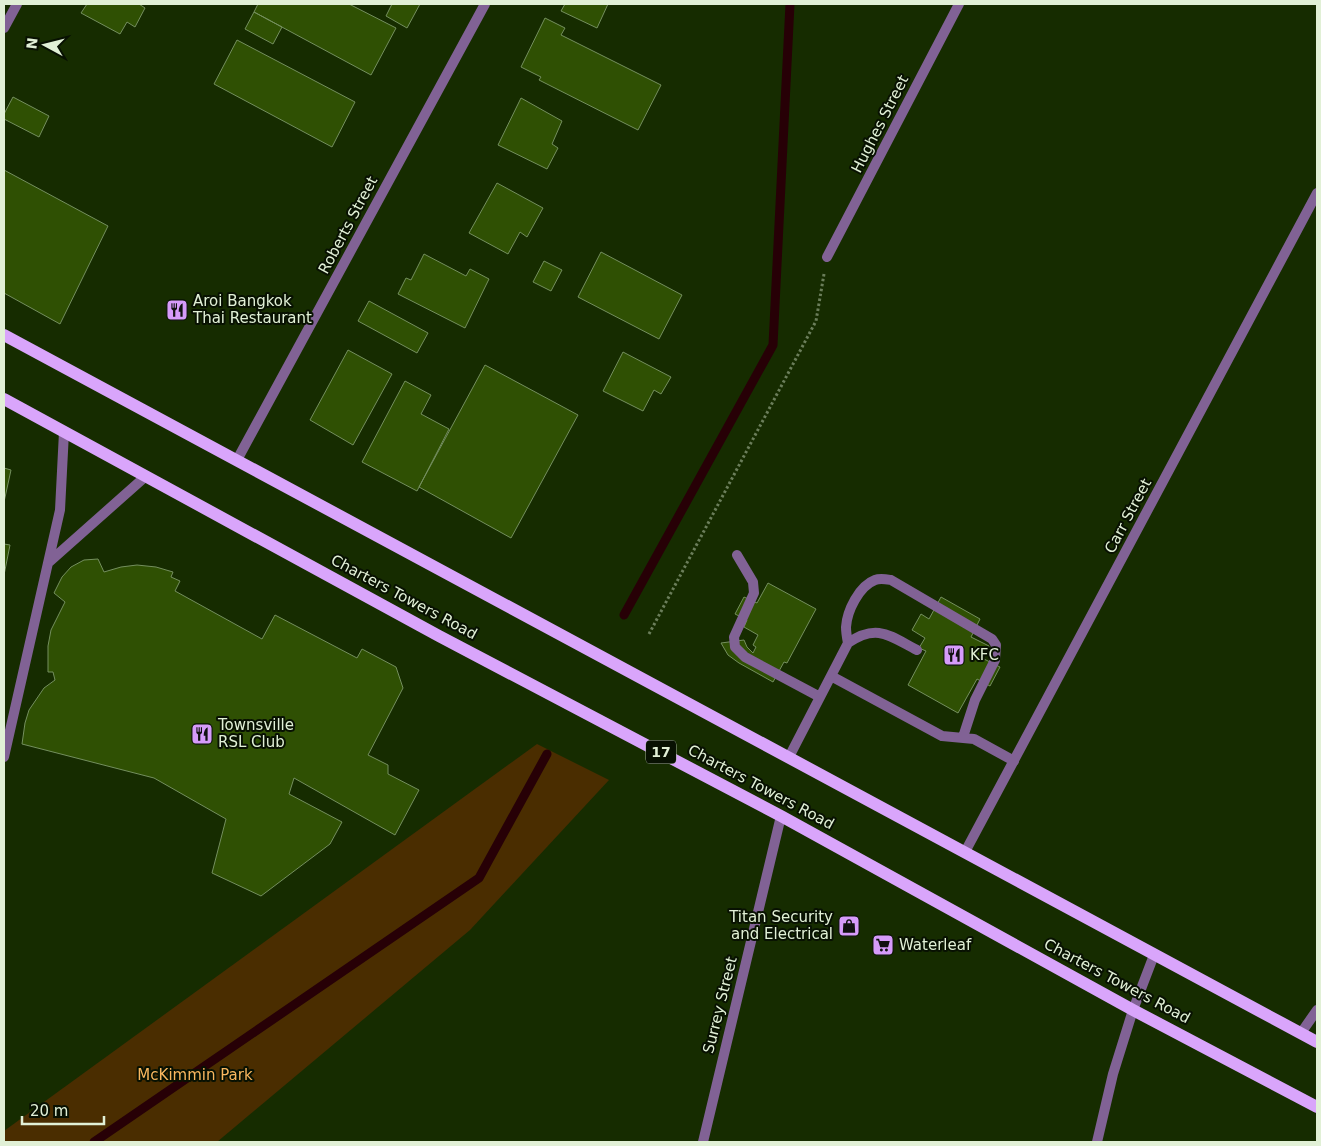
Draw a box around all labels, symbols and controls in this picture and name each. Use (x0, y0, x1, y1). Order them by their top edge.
north arrow (20, 20, 70, 70)
text: N (23, 37, 41, 50)
street label: Hughes Street (848, 72, 912, 176)
street label: Roberts Street (315, 173, 381, 277)
place label: Aroi Bangkok Thai Restaurant (192, 292, 312, 327)
restaurant icon: Aroi Bangkok Thai Restaurant (165, 298, 189, 322)
street label: Carr Street (1101, 475, 1155, 556)
street label: Charters Towers Road (328, 551, 480, 643)
restaurant icon: KFC (942, 643, 966, 667)
place label: KFC (970, 646, 999, 664)
place label: Townsville RSL Club (217, 716, 294, 751)
restaurant icon: Townsville RSL Club (190, 722, 214, 746)
road number: 17 (646, 740, 676, 764)
street label: Charters Towers Road (685, 741, 837, 833)
place label: Titan Security and Electrical (728, 908, 833, 943)
shop icon: Titan Security and Electrical (837, 914, 861, 938)
supermarket icon: Waterleaf (871, 933, 895, 957)
street label: Charters Towers Road (1041, 935, 1193, 1027)
place label: Waterleaf (899, 936, 972, 954)
street label: Surrey Street (699, 955, 741, 1055)
park label: McKimmin Park (137, 1066, 253, 1084)
scale bar (22, 1094, 105, 1126)
text: 20 m (30, 1102, 68, 1120)

